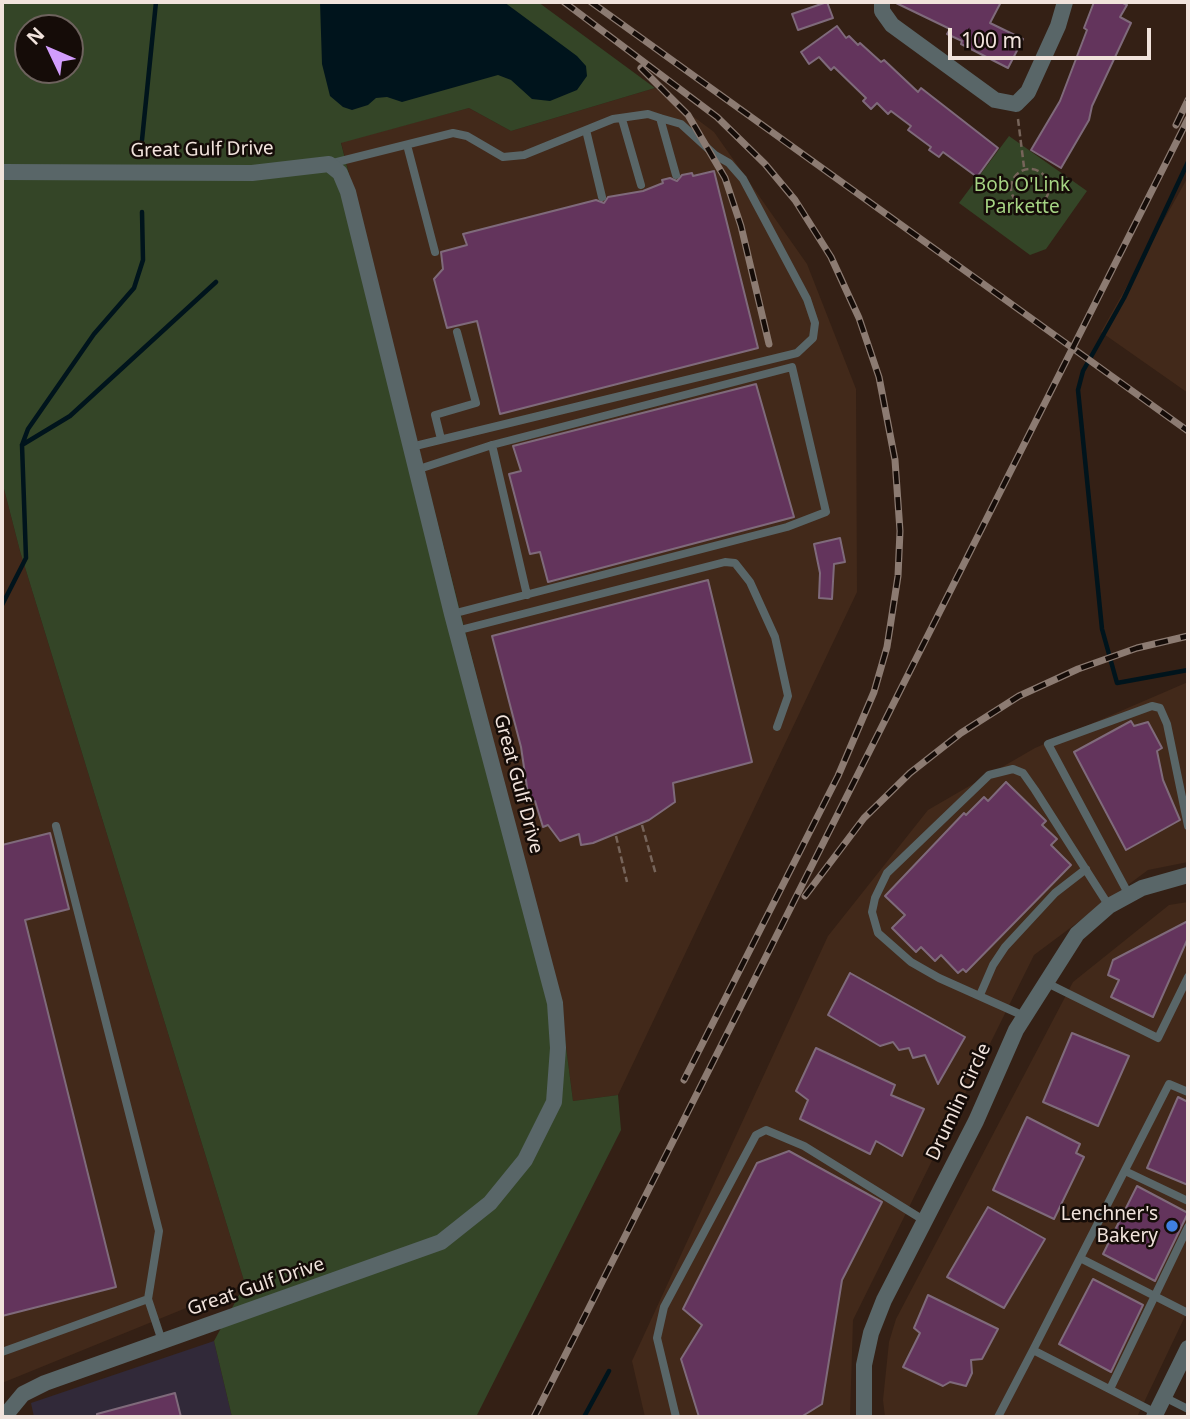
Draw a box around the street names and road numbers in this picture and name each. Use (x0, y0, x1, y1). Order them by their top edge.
street label: Great Gulf Drive (130, 137, 274, 163)
street label: Great Gulf Drive (488, 712, 548, 856)
street label: Drumlin Circle (922, 1040, 996, 1164)
street label: Great Gulf Drive (184, 1253, 328, 1321)

